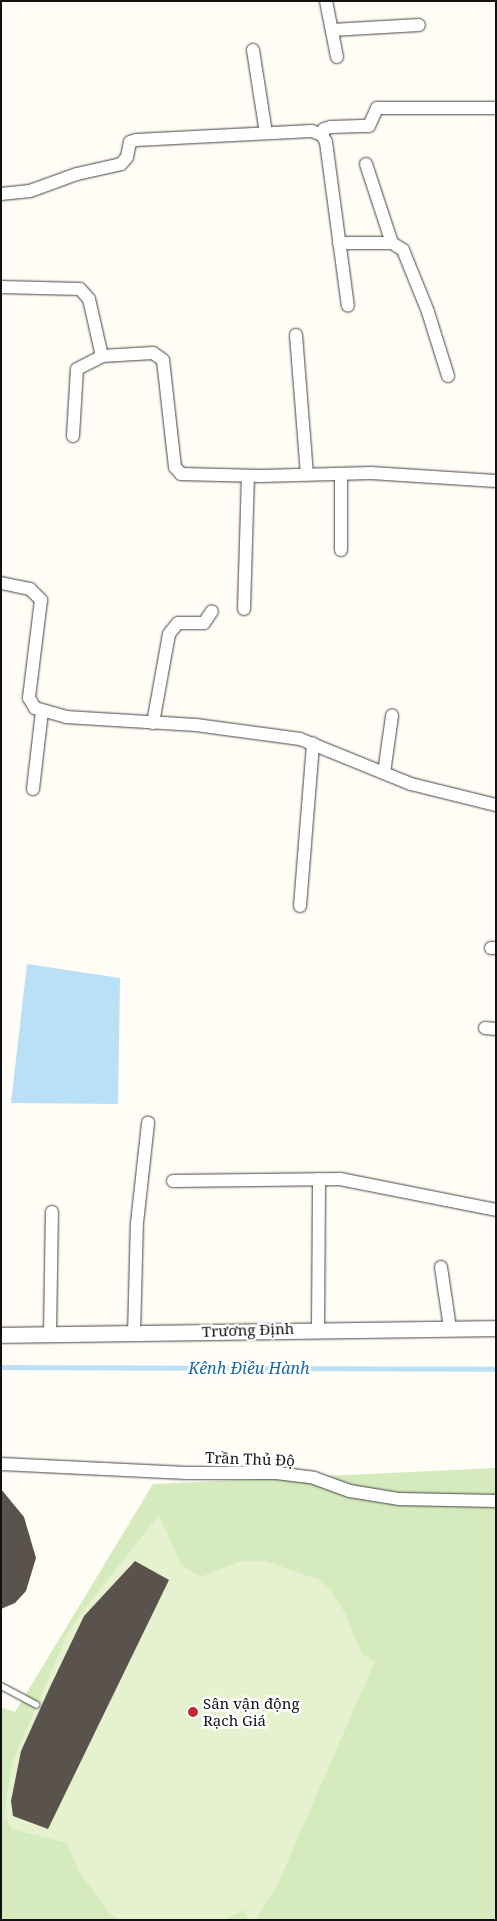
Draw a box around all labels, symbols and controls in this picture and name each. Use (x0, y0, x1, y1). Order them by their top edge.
street label: Trương Định (202, 1319, 294, 1341)
water label: Kênh Điều Hành (188, 1358, 310, 1378)
street label: Trần Thủ Độ (205, 1448, 295, 1470)
place label: Sân vận động Rạch Giá (203, 1694, 299, 1729)
marker: Sân vận động Rạch Giá (187, 1706, 199, 1718)

